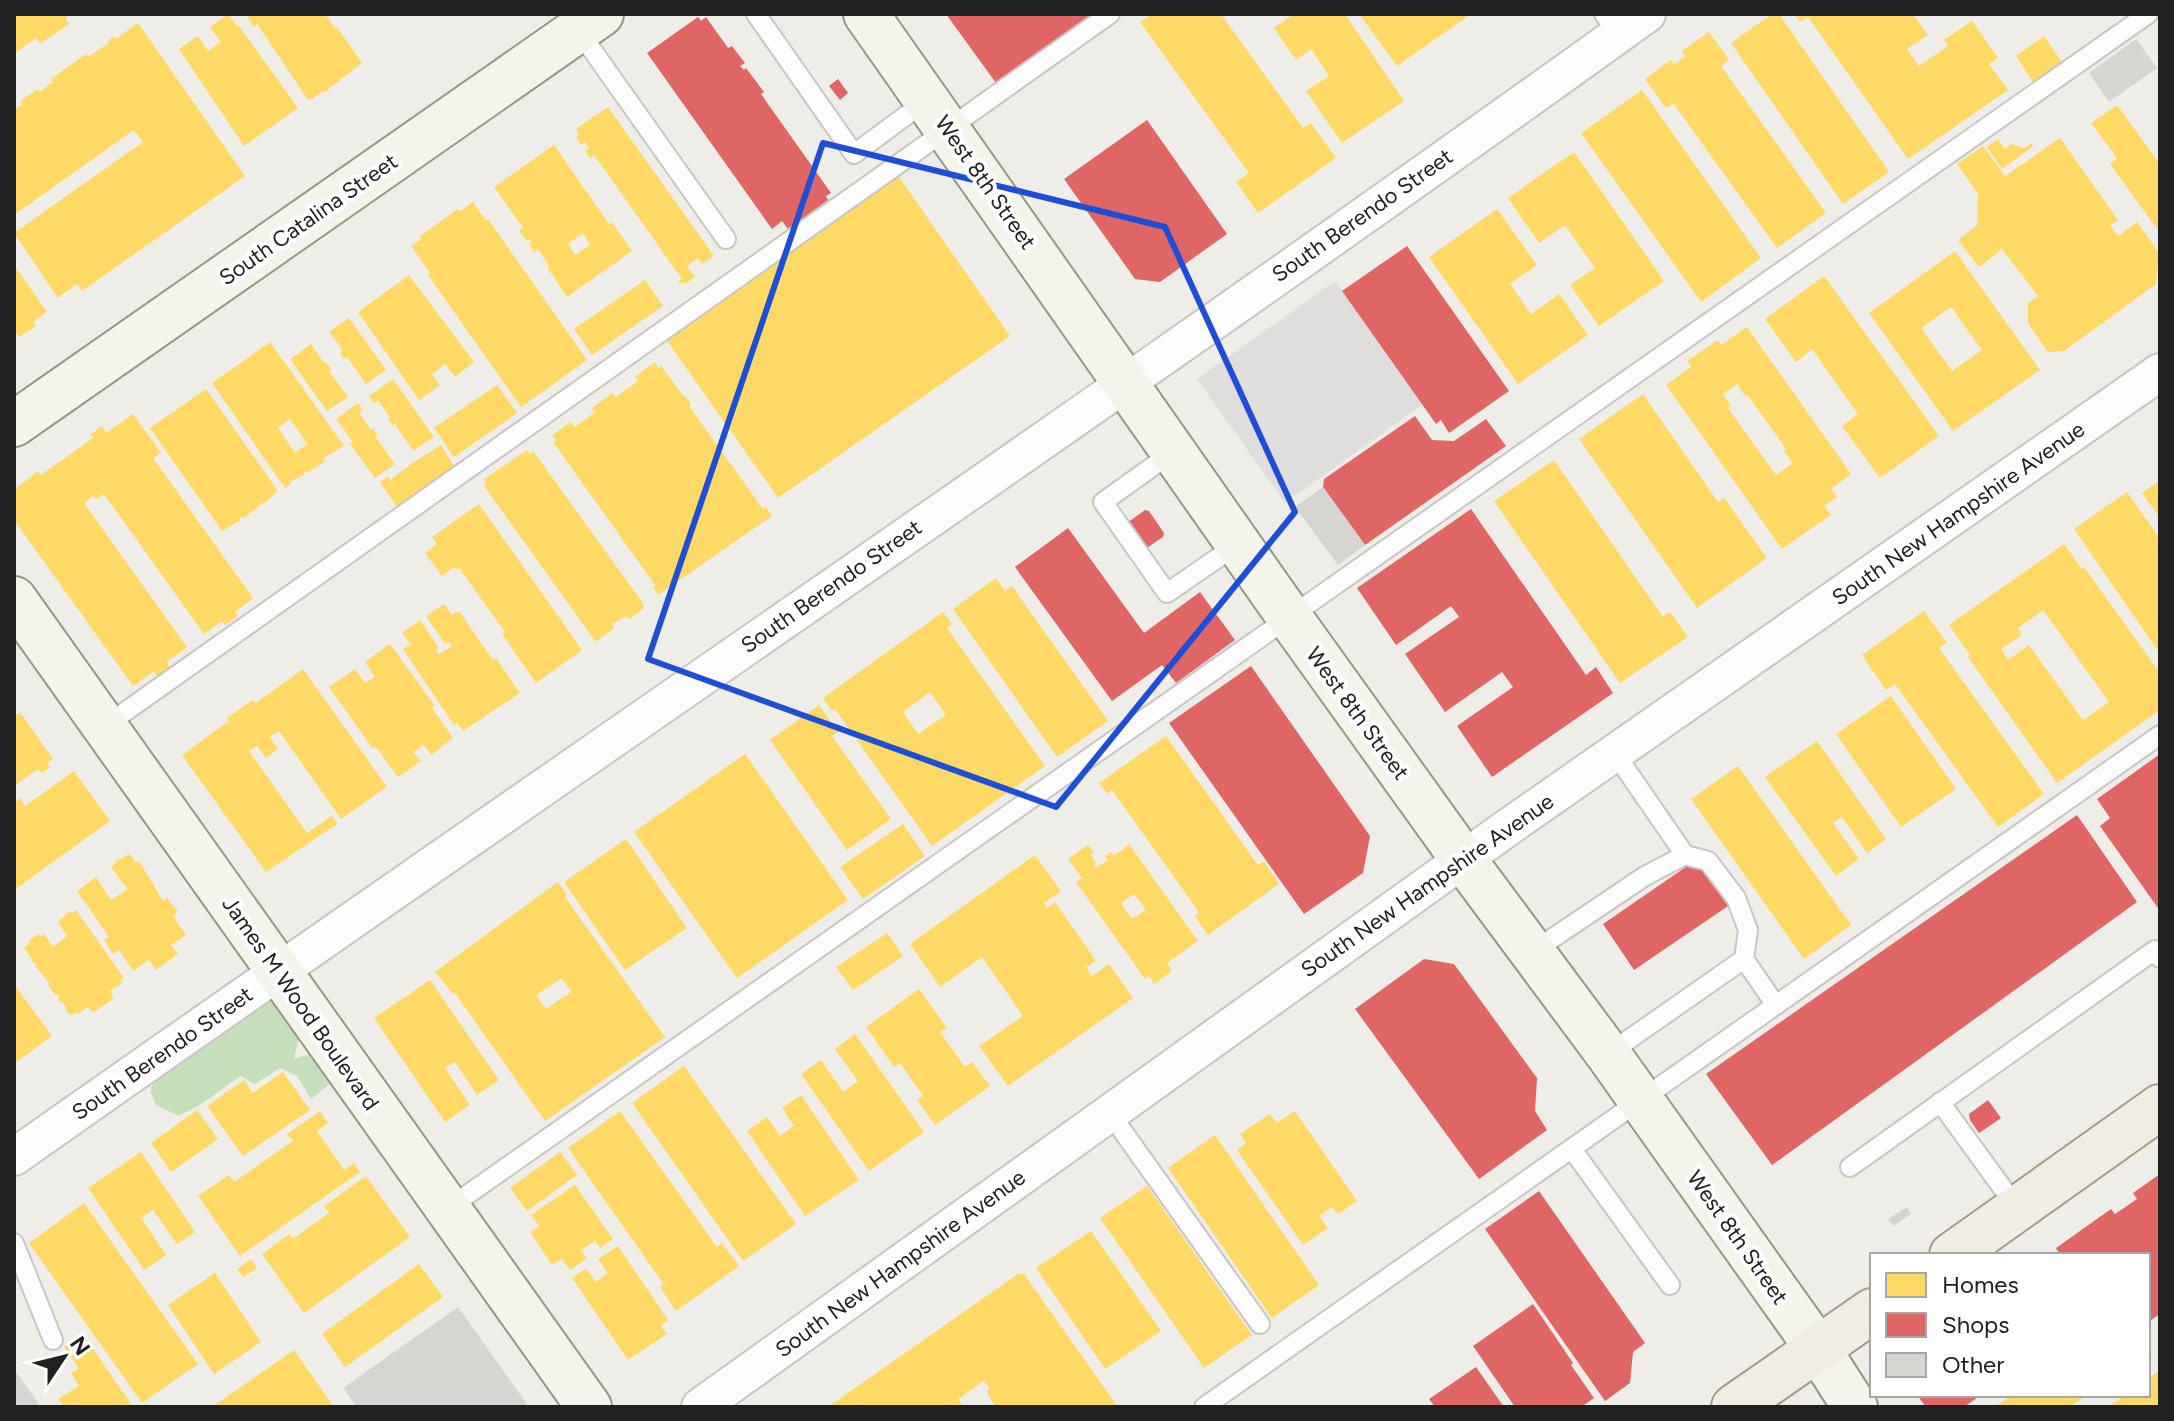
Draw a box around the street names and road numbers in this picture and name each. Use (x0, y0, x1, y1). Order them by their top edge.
street label: West 8th Street (929, 110, 1042, 254)
street label: South Berendo Street (1267, 143, 1458, 288)
street label: South Catalina Street (214, 148, 403, 291)
street label: South New Hampshire Avenue (1827, 416, 2090, 611)
street label: South Berendo Street (736, 514, 927, 659)
street label: West 8th Street (1300, 642, 1415, 785)
street label: South New Hampshire Avenue (1296, 788, 1559, 983)
street label: James M Wood Boulevard (216, 891, 385, 1115)
street label: South Berendo Street (67, 981, 258, 1126)
street label: South New Hampshire Avenue (770, 1164, 1031, 1363)
street label: West 8th Street (1681, 1165, 1794, 1309)

